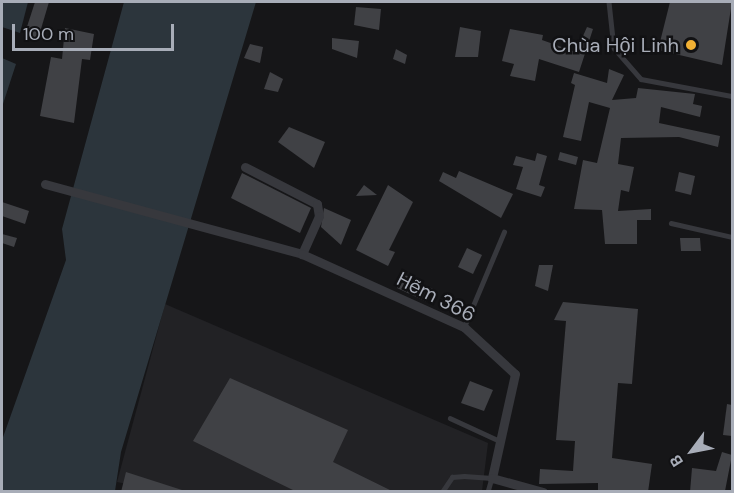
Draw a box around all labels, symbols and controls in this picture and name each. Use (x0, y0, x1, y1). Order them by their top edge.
scale bar (15, 12, 177, 50)
text: 100 m (23, 22, 74, 46)
place label: Chùa Hội Linh (552, 33, 679, 57)
marker: Chùa Hội Linh (684, 38, 698, 52)
street label: Hẽm 366 (393, 267, 479, 327)
north arrow (662, 421, 722, 481)
text: B (665, 451, 688, 471)

